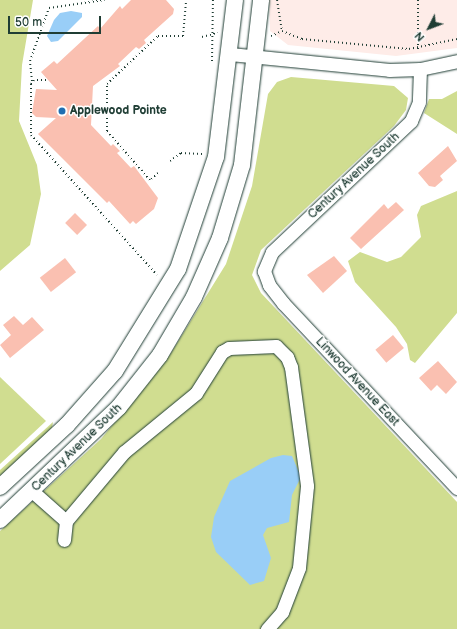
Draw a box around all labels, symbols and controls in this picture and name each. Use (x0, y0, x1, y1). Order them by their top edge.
scale bar (10, 8, 103, 34)
north arrow (409, 8, 449, 48)
text: 50 m (15, 15, 42, 30)
text: N (412, 29, 427, 44)
place label: Applewood Pointe (70, 104, 167, 118)
marker: Applewood Pointe (57, 106, 67, 116)
street label: Century Avenue South (305, 130, 403, 222)
street label: Linwood Avenue East (312, 335, 402, 429)
street label: Century Avenue South (29, 401, 125, 495)

